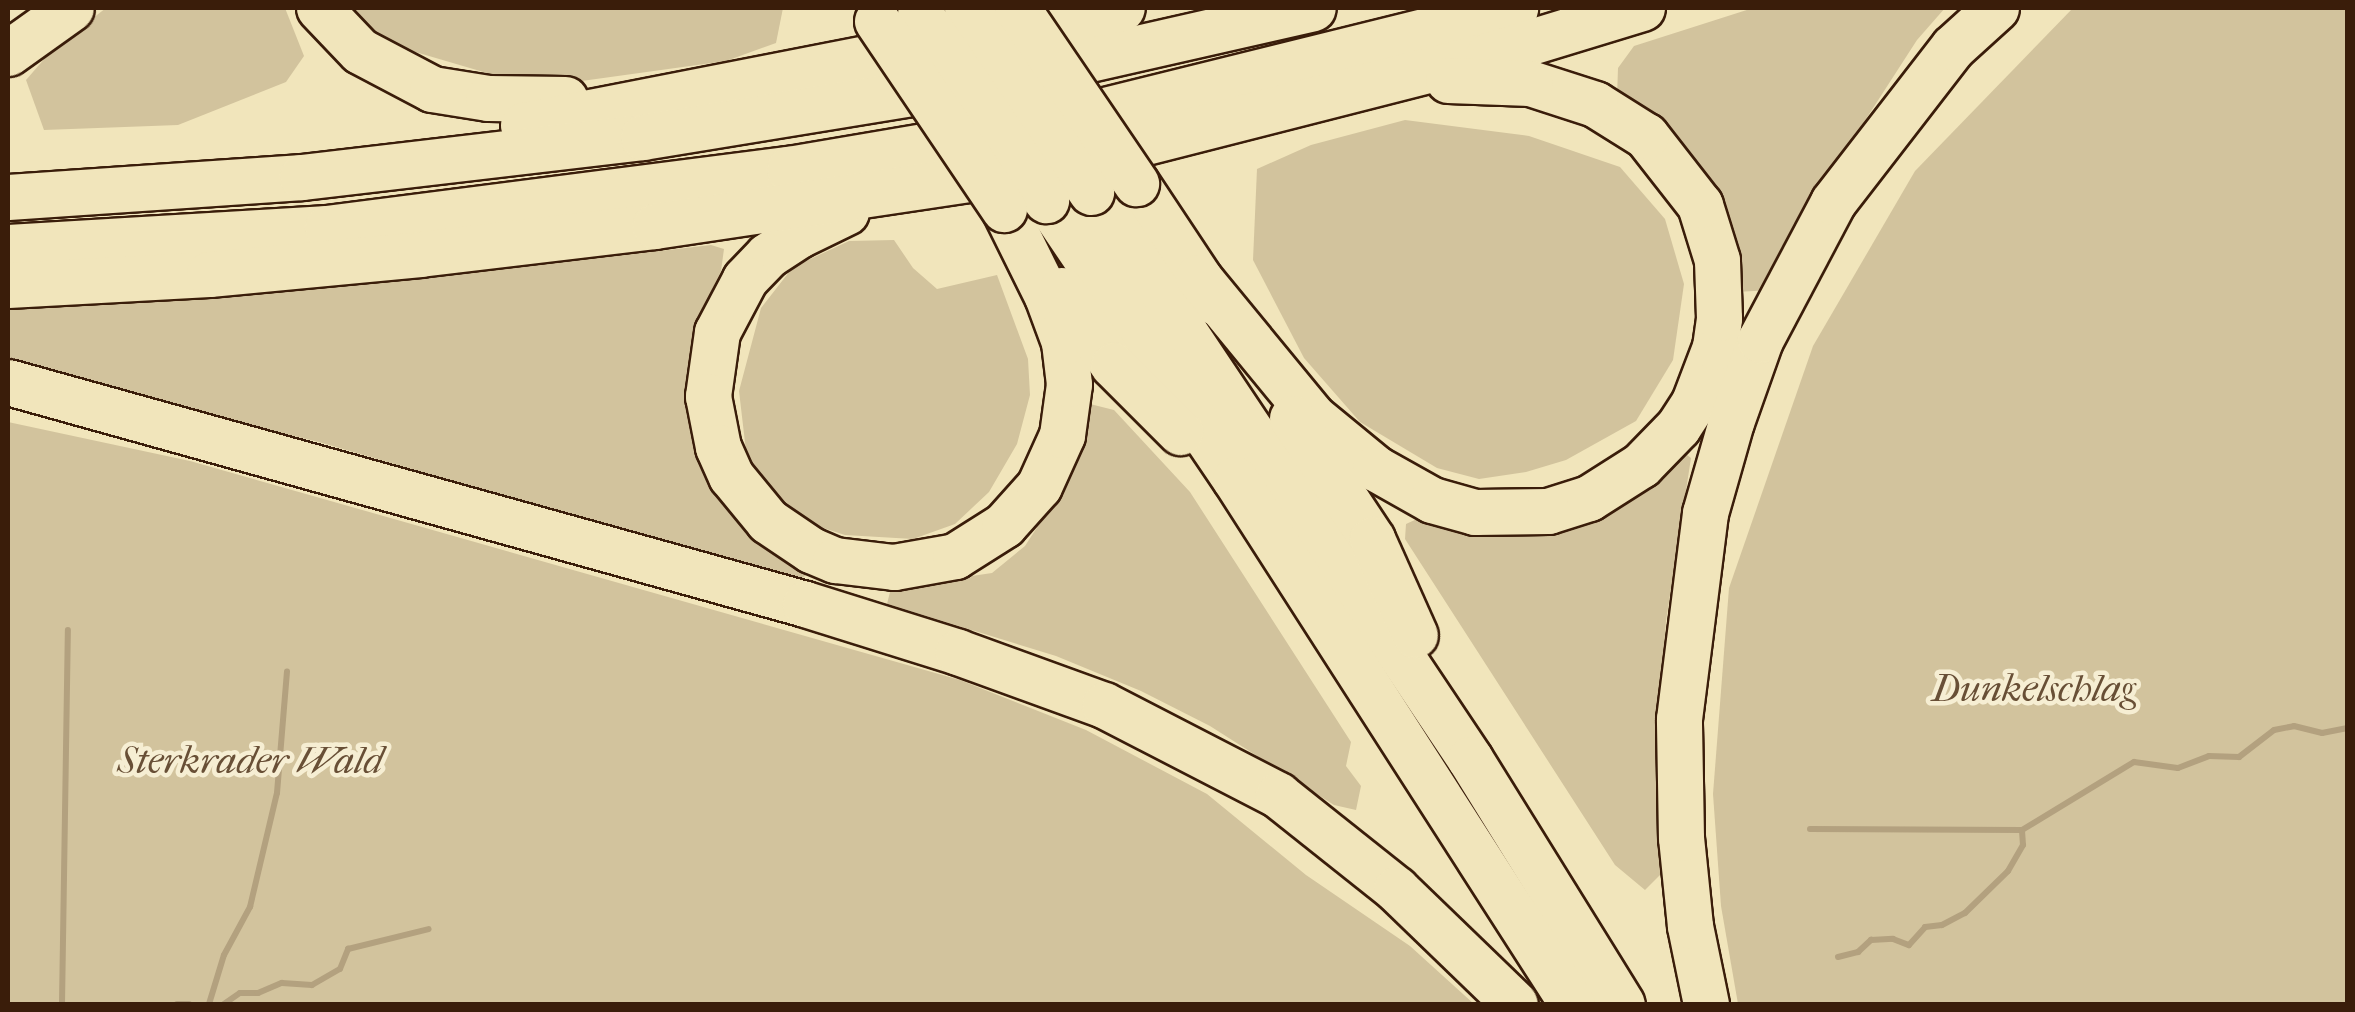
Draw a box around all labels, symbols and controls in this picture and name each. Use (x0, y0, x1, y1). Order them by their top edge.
park label: Dunkelschlag (1932, 666, 2136, 712)
park label: Sterkrader Wald (117, 738, 383, 784)

